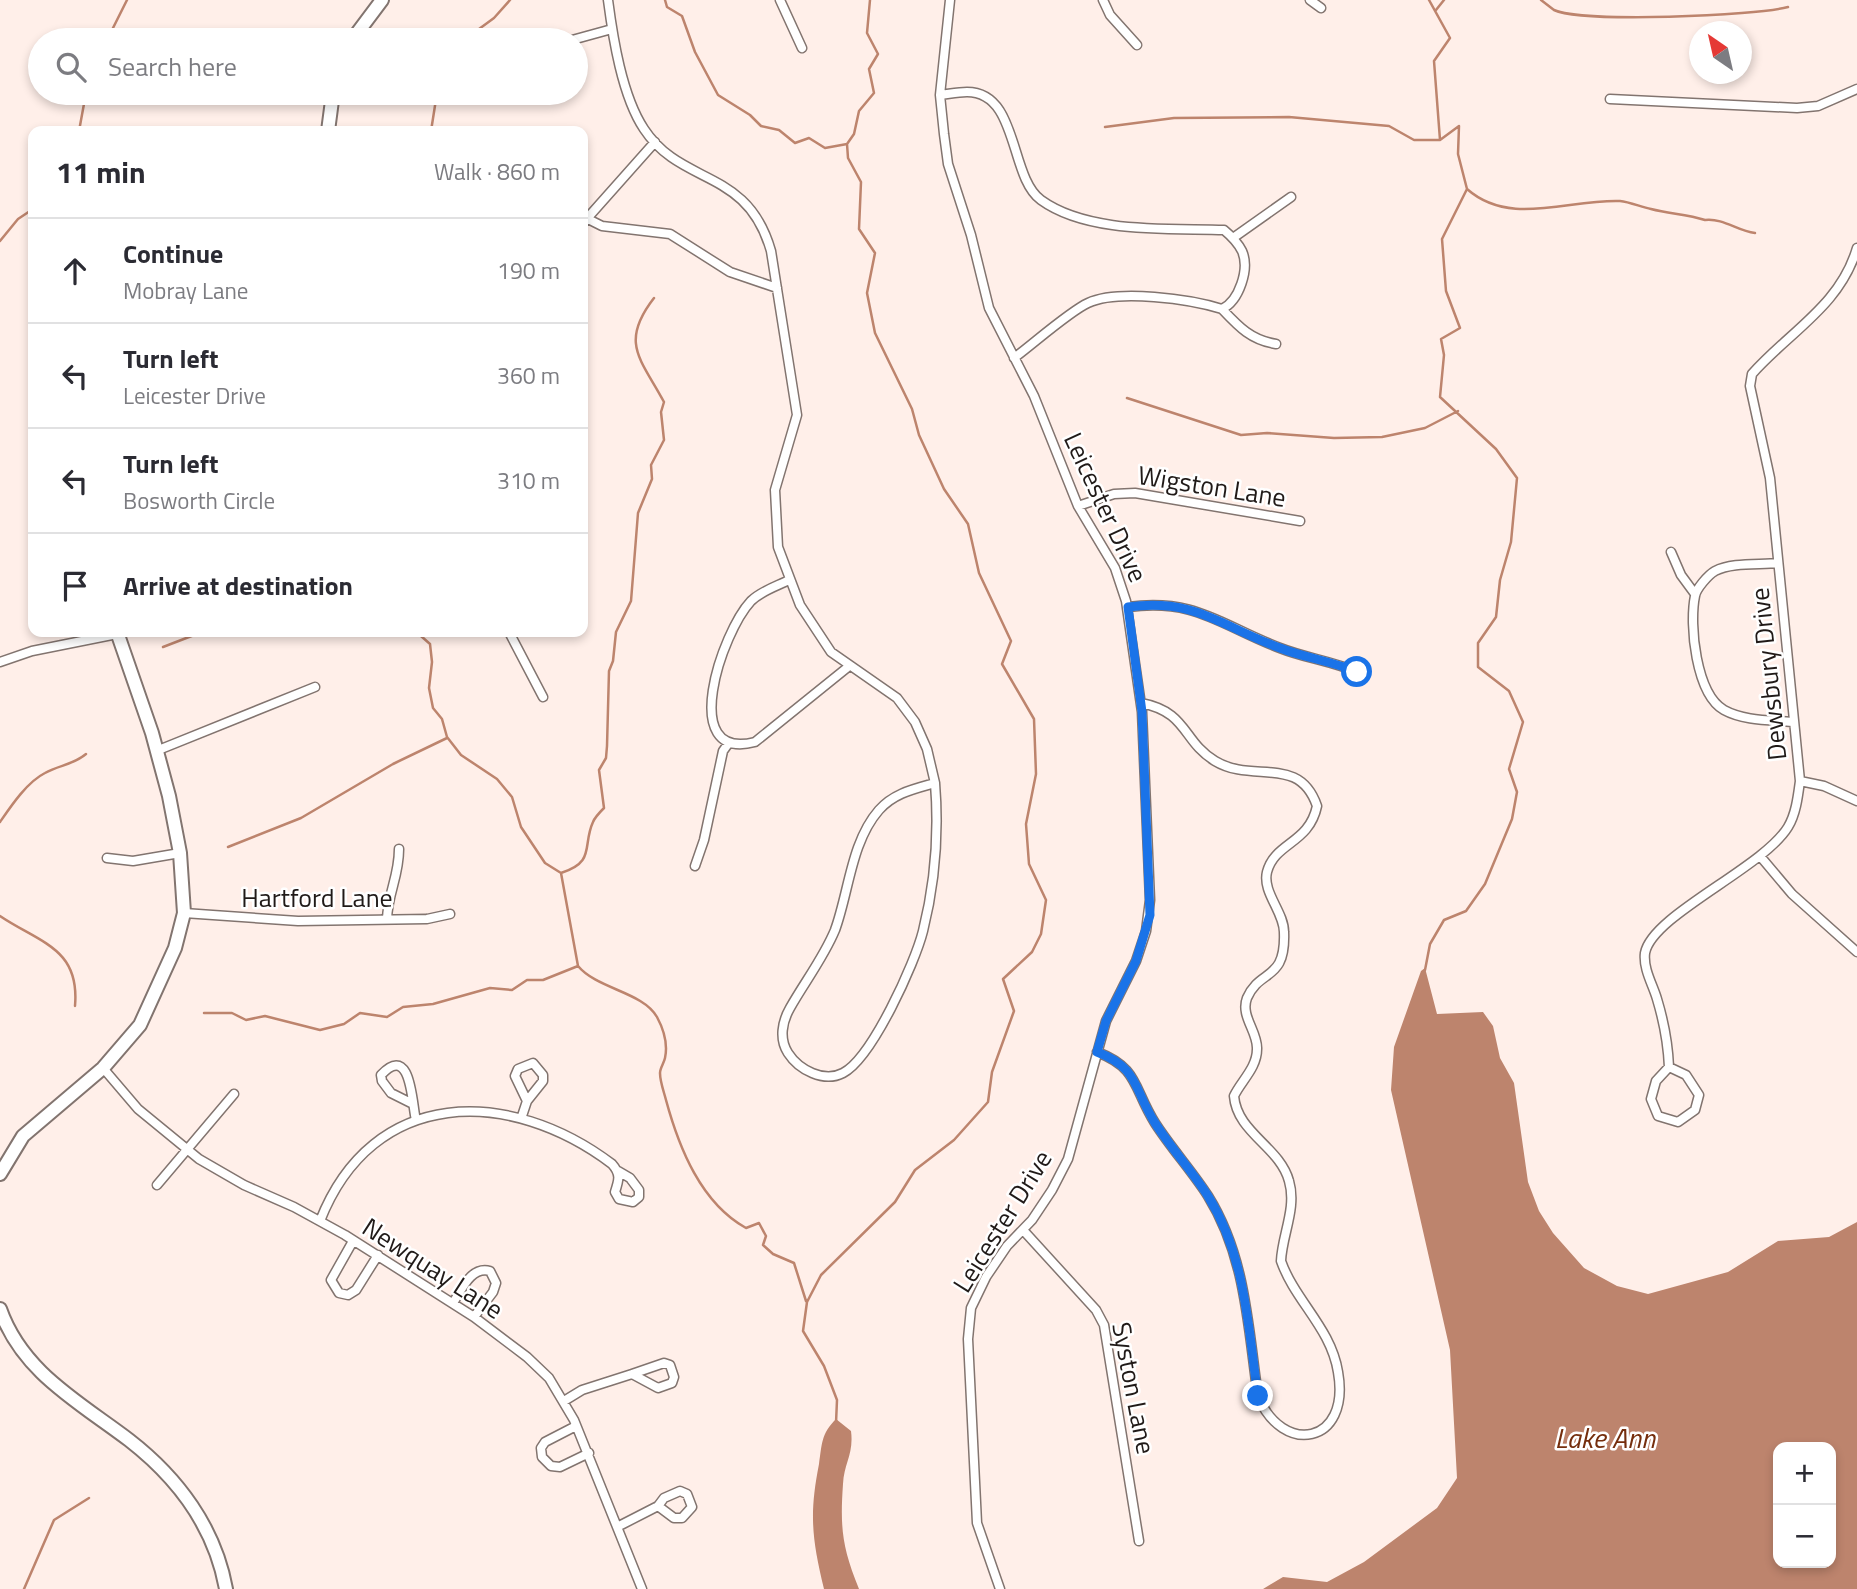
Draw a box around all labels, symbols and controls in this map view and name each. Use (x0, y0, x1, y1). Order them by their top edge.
north arrow (1689, 21, 1752, 84)
search box (28, 28, 588, 105)
text: Search here (108, 47, 237, 86)
icon: search (52, 48, 90, 86)
text: 11 min (56, 149, 146, 195)
text: Walk · 860 m (434, 154, 560, 189)
text: Continue (123, 234, 223, 273)
icon: ahead (56, 252, 94, 290)
text: 190 m (497, 253, 560, 288)
text: Mobray Lane (123, 273, 249, 308)
text: Turn left (123, 339, 218, 378)
icon: left (56, 357, 94, 395)
text: 360 m (497, 358, 560, 393)
text: Leicester Drive (123, 378, 266, 413)
street label: Leicester Drive (1054, 426, 1158, 588)
text: Turn left (123, 444, 218, 483)
street label: Wigston Lane (1135, 455, 1289, 517)
icon: left (56, 462, 94, 500)
text: 310 m (497, 463, 560, 498)
text: Bosworth Circle (123, 483, 275, 518)
text: Arrive at destination (123, 566, 353, 605)
icon: arrive (56, 567, 94, 605)
street label: Dewsbury Drive (1740, 586, 1796, 762)
route start (1341, 656, 1372, 687)
street label: Hartford Lane (241, 878, 393, 917)
street label: Leicester Drive (943, 1142, 1061, 1300)
street label: Newquay Lane (355, 1208, 511, 1328)
street label: Syston Lane (1102, 1319, 1166, 1457)
route end (1242, 1380, 1273, 1411)
water label: Lake Ann (1555, 1416, 1656, 1459)
map controls (1773, 1442, 1836, 1568)
button: + (1773, 1442, 1836, 1505)
button: − (1773, 1505, 1836, 1568)

